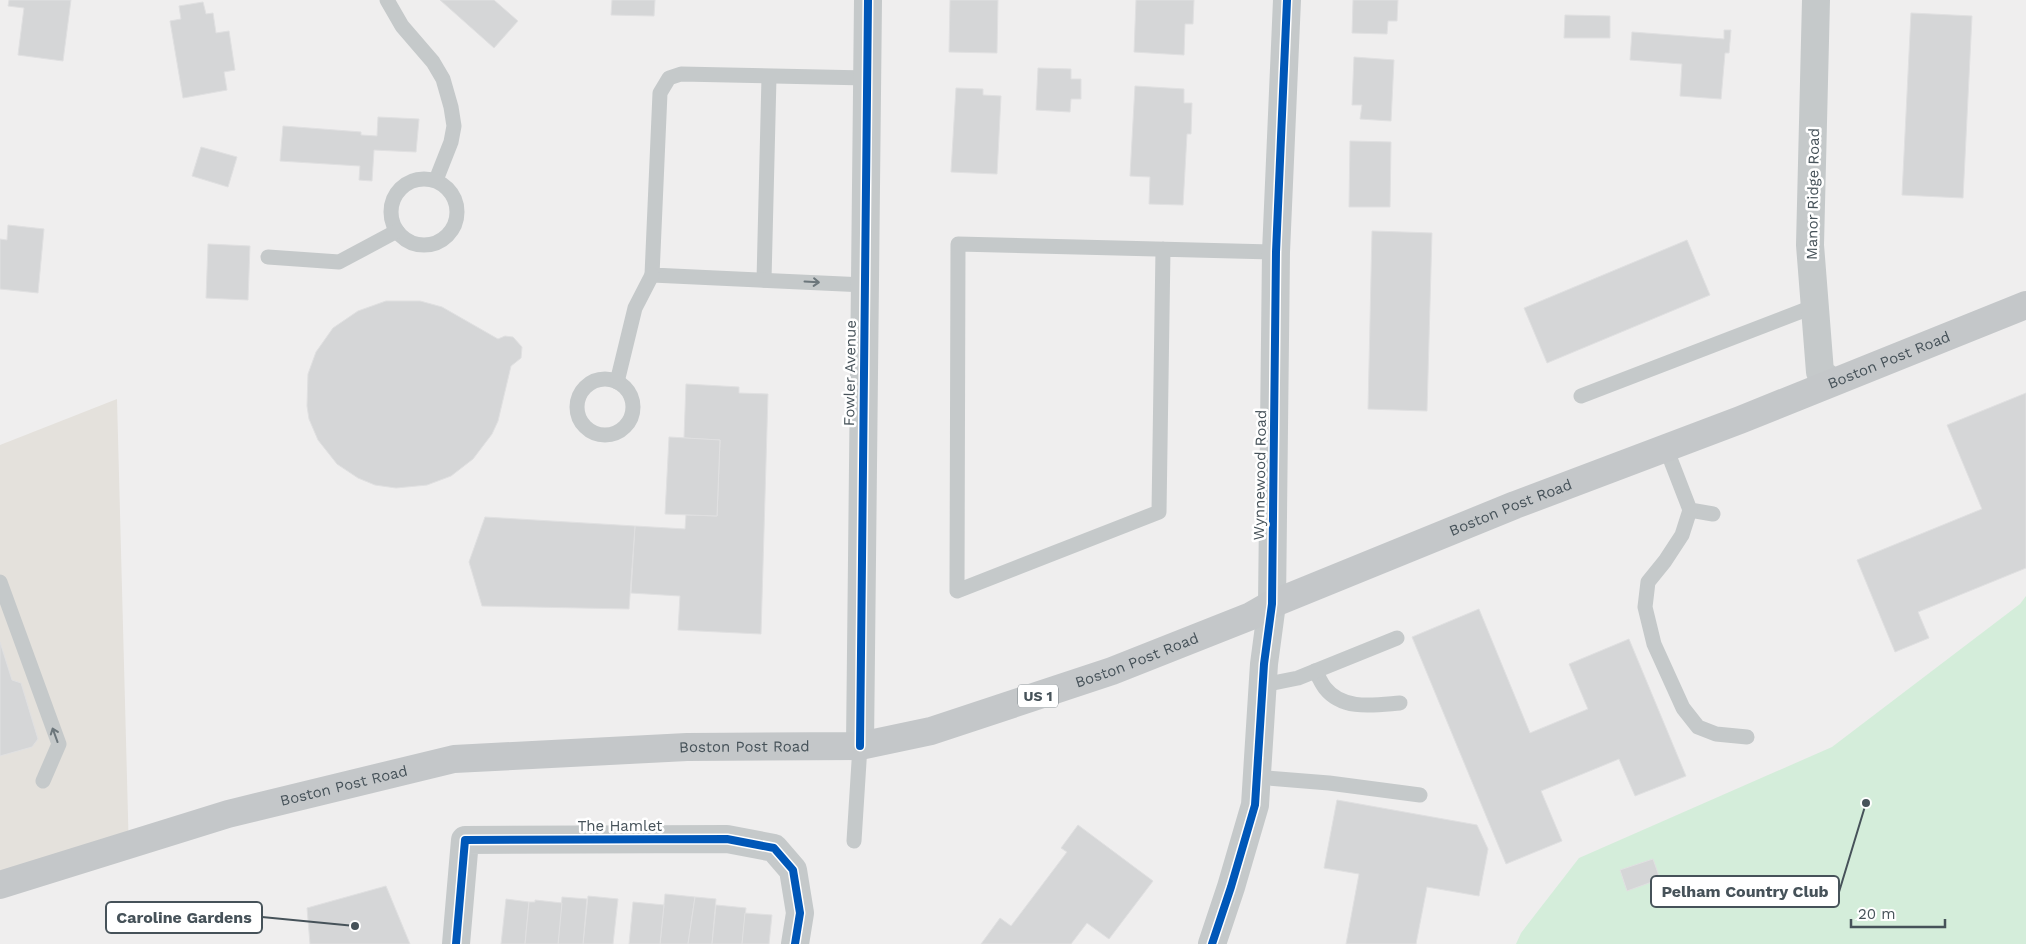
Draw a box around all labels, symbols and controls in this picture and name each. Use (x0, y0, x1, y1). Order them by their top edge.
street label: Manor Ridge Road (1803, 128, 1823, 260)
one-way arrow (804, 278, 820, 287)
street label: Fowler Avenue (840, 320, 860, 426)
street label: Boston Post Road (1825, 327, 1953, 393)
street label: Wynnewood Road (1250, 410, 1270, 540)
street label: Boston Post Road (1447, 475, 1575, 540)
street label: Boston Post Road (1073, 629, 1201, 692)
road number: US 1 (1018, 684, 1058, 708)
one-way arrow (50, 728, 59, 744)
street label: Boston Post Road (679, 737, 810, 756)
street label: Boston Post Road (278, 762, 409, 810)
street label: The Hamlet (578, 817, 663, 835)
callout: Pelham Country Club (1651, 876, 1839, 907)
text: Pelham Country Club (1661, 882, 1829, 901)
scale bar (1851, 896, 1945, 928)
callout: Caroline Gardens (106, 902, 262, 933)
text: 20 m (1858, 905, 1896, 923)
text: Caroline Gardens (116, 908, 252, 927)

